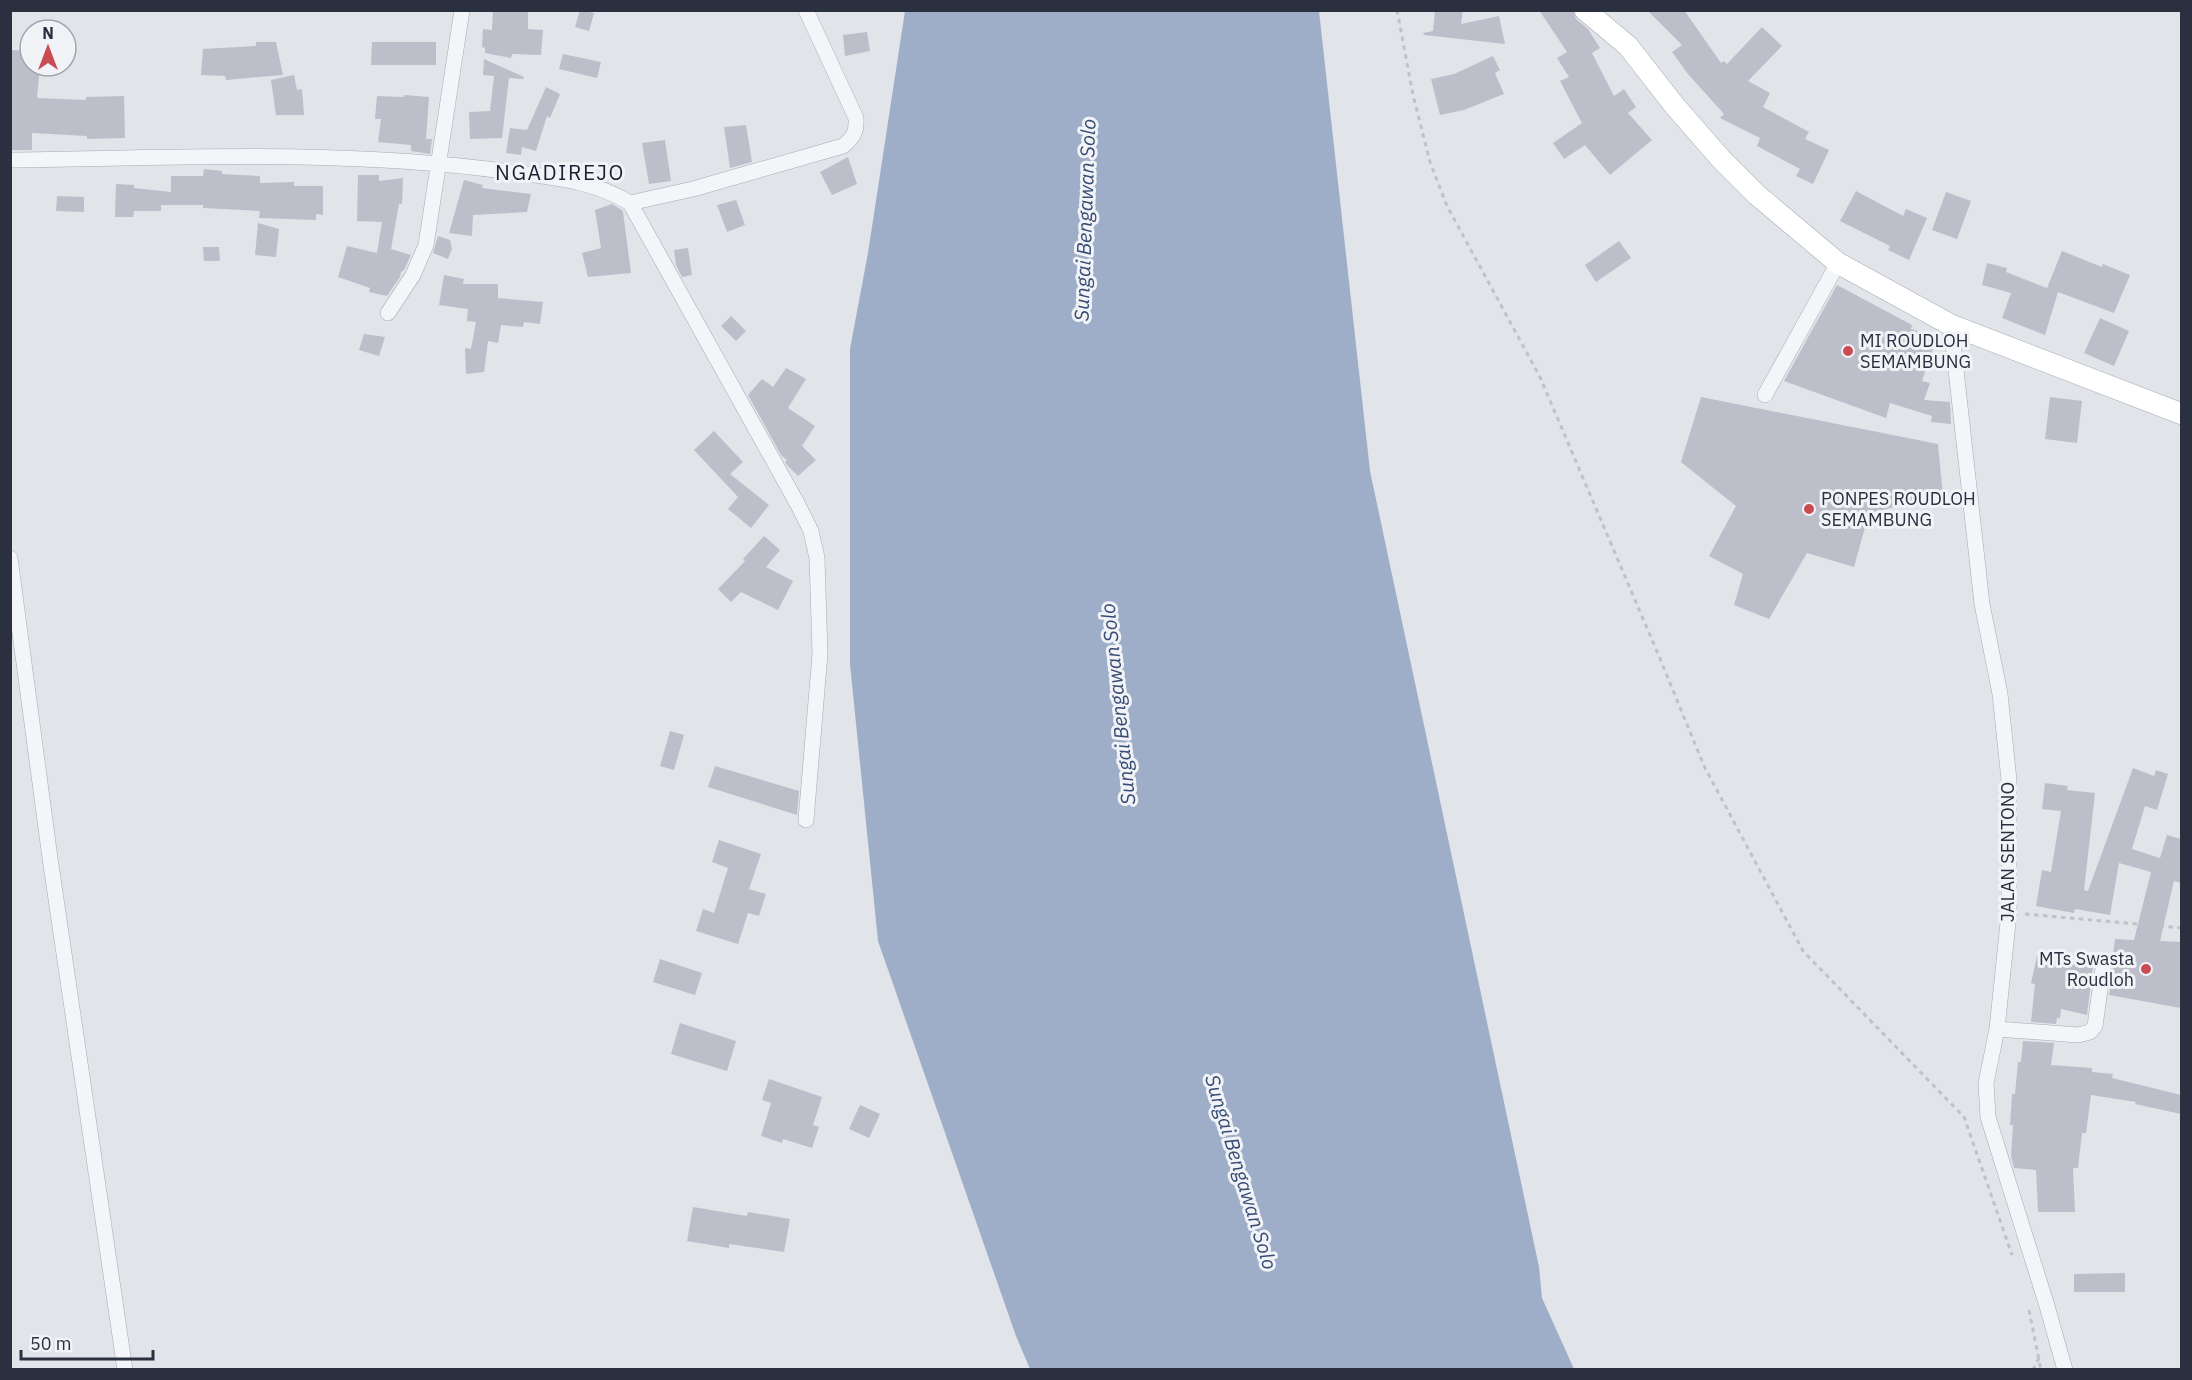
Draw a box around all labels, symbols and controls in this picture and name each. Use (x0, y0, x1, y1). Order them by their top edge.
north arrow (18, 18, 78, 78)
text: N (42, 23, 54, 43)
water label: Sungai Bengawan Solo (1067, 118, 1102, 322)
district label: NGADIREJO (495, 158, 625, 186)
place label: MI ROUDLOH SEMAMBUNG (1860, 329, 1971, 373)
marker: MI ROUDLOH SEMAMBUNG (1841, 344, 1855, 358)
place label: PONPES ROUDLOH SEMAMBUNG (1821, 487, 1976, 531)
marker: PONPES ROUDLOH SEMAMBUNG (1802, 502, 1816, 516)
water label: Sungai Bengawan Solo (1093, 602, 1142, 806)
street label: JALAN SENTONO (1996, 782, 2019, 922)
place label: MTs Swasta Roudloh (2039, 947, 2134, 991)
marker: MTs Swasta Roudloh (2139, 962, 2153, 976)
water label: Sungai Bengawan Solo (1199, 1071, 1284, 1273)
scale bar (21, 1323, 153, 1361)
text: 50 m (30, 1332, 72, 1355)

